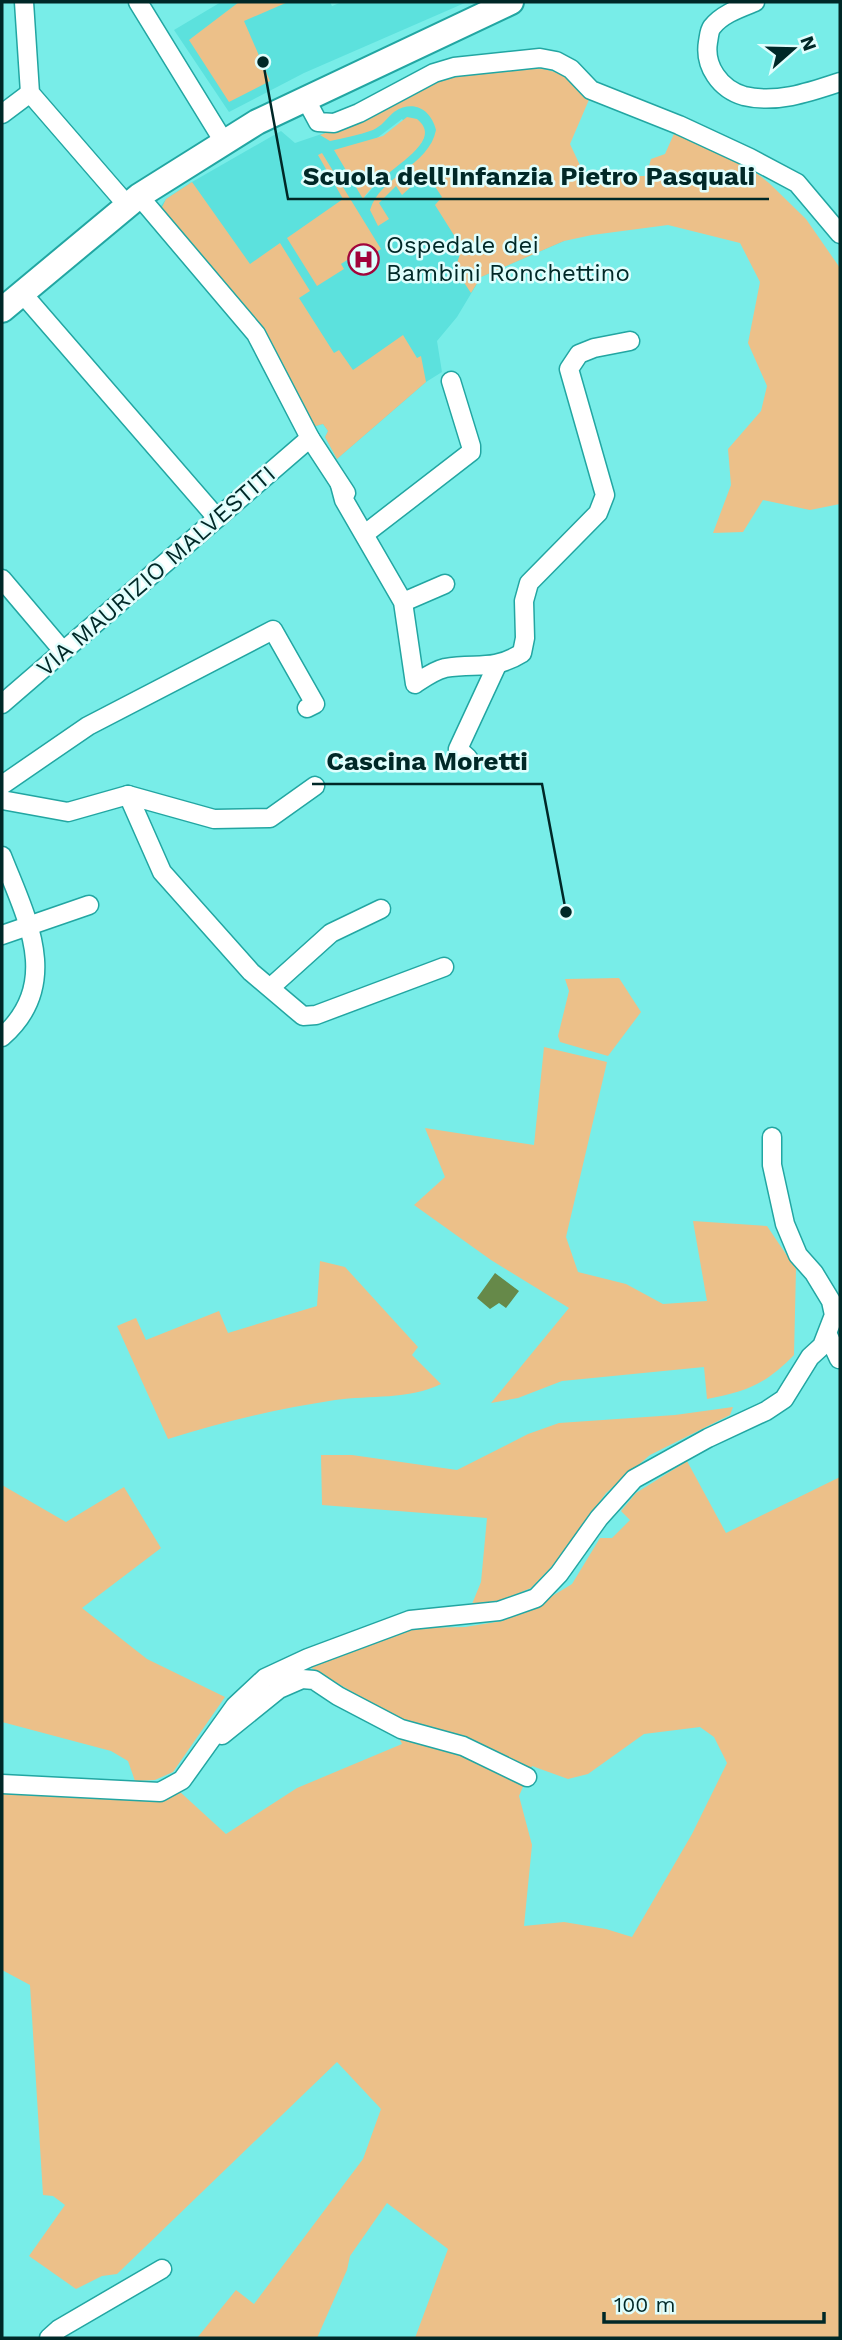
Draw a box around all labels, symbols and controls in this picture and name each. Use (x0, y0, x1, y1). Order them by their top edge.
north arrow (758, 14, 828, 84)
text: N (795, 33, 822, 54)
callout: Scuola dell'Infanzia Pietro Pasquali (288, 152, 769, 199)
text: Scuola dell'Infanzia Pietro Pasquali (303, 161, 755, 191)
place label: Ospedale dei Bambini Ronchettino (386, 231, 630, 287)
hospital icon: Ospedale dei Bambini Ronchettino (346, 242, 380, 276)
street label: VIA MAURIZIO MALVESTITI (31, 460, 281, 682)
callout: Cascina Moretti (312, 737, 542, 784)
text: Cascina Moretti (326, 746, 528, 776)
scale bar (604, 2280, 824, 2324)
text: 100 m (614, 2292, 676, 2317)

